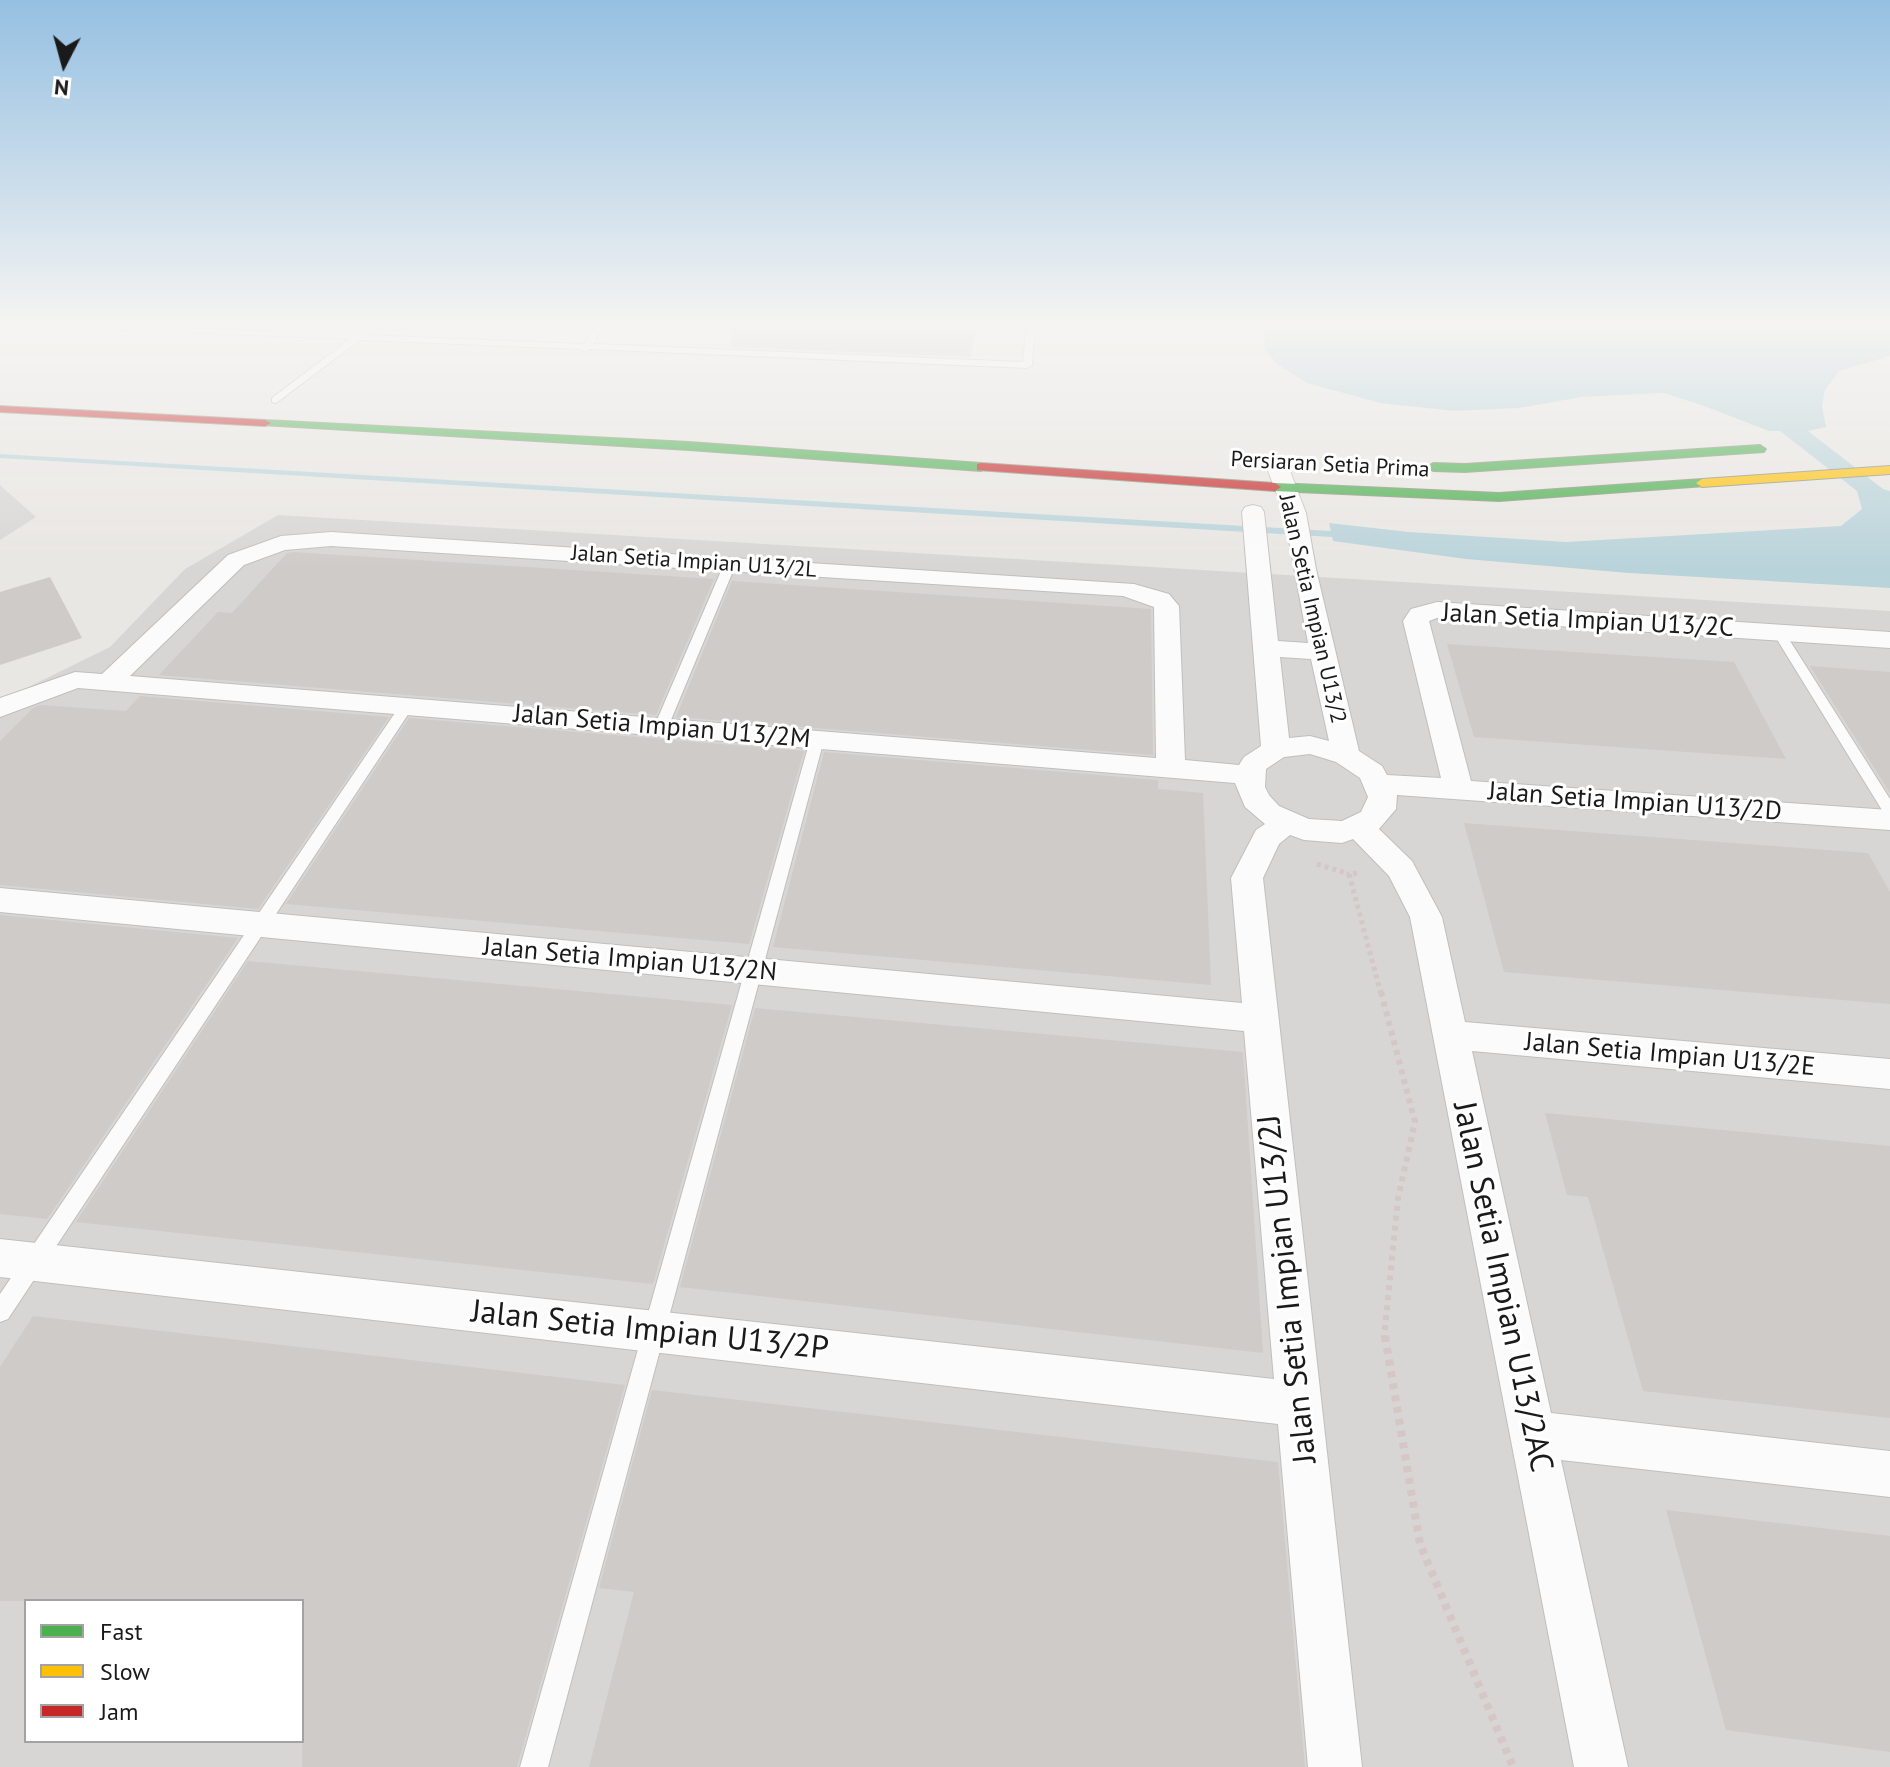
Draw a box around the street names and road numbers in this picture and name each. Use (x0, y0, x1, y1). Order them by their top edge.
street label: Persiaran Setia Prima (1230, 447, 1430, 483)
street label: Jalan Setia Impian U13/2 (1273, 492, 1351, 726)
street label: Jalan Setia Impian U13/2L (570, 540, 818, 584)
street label: Jalan Setia Impian U13/2C (1441, 598, 1735, 644)
street label: Jalan Setia Impian U13/2M (512, 698, 812, 756)
street label: Jalan Setia Impian U13/2D (1487, 776, 1783, 828)
street label: Jalan Setia Impian U13/2N (482, 932, 778, 988)
street label: Jalan Setia Impian U13/2E (1524, 1027, 1816, 1083)
street label: Jalan Setia Impian U13/2AC (1444, 1098, 1560, 1476)
street label: Jalan Setia Impian U13/2J (1251, 1113, 1325, 1465)
street label: Jalan Setia Impian U13/2P (469, 1293, 831, 1369)

